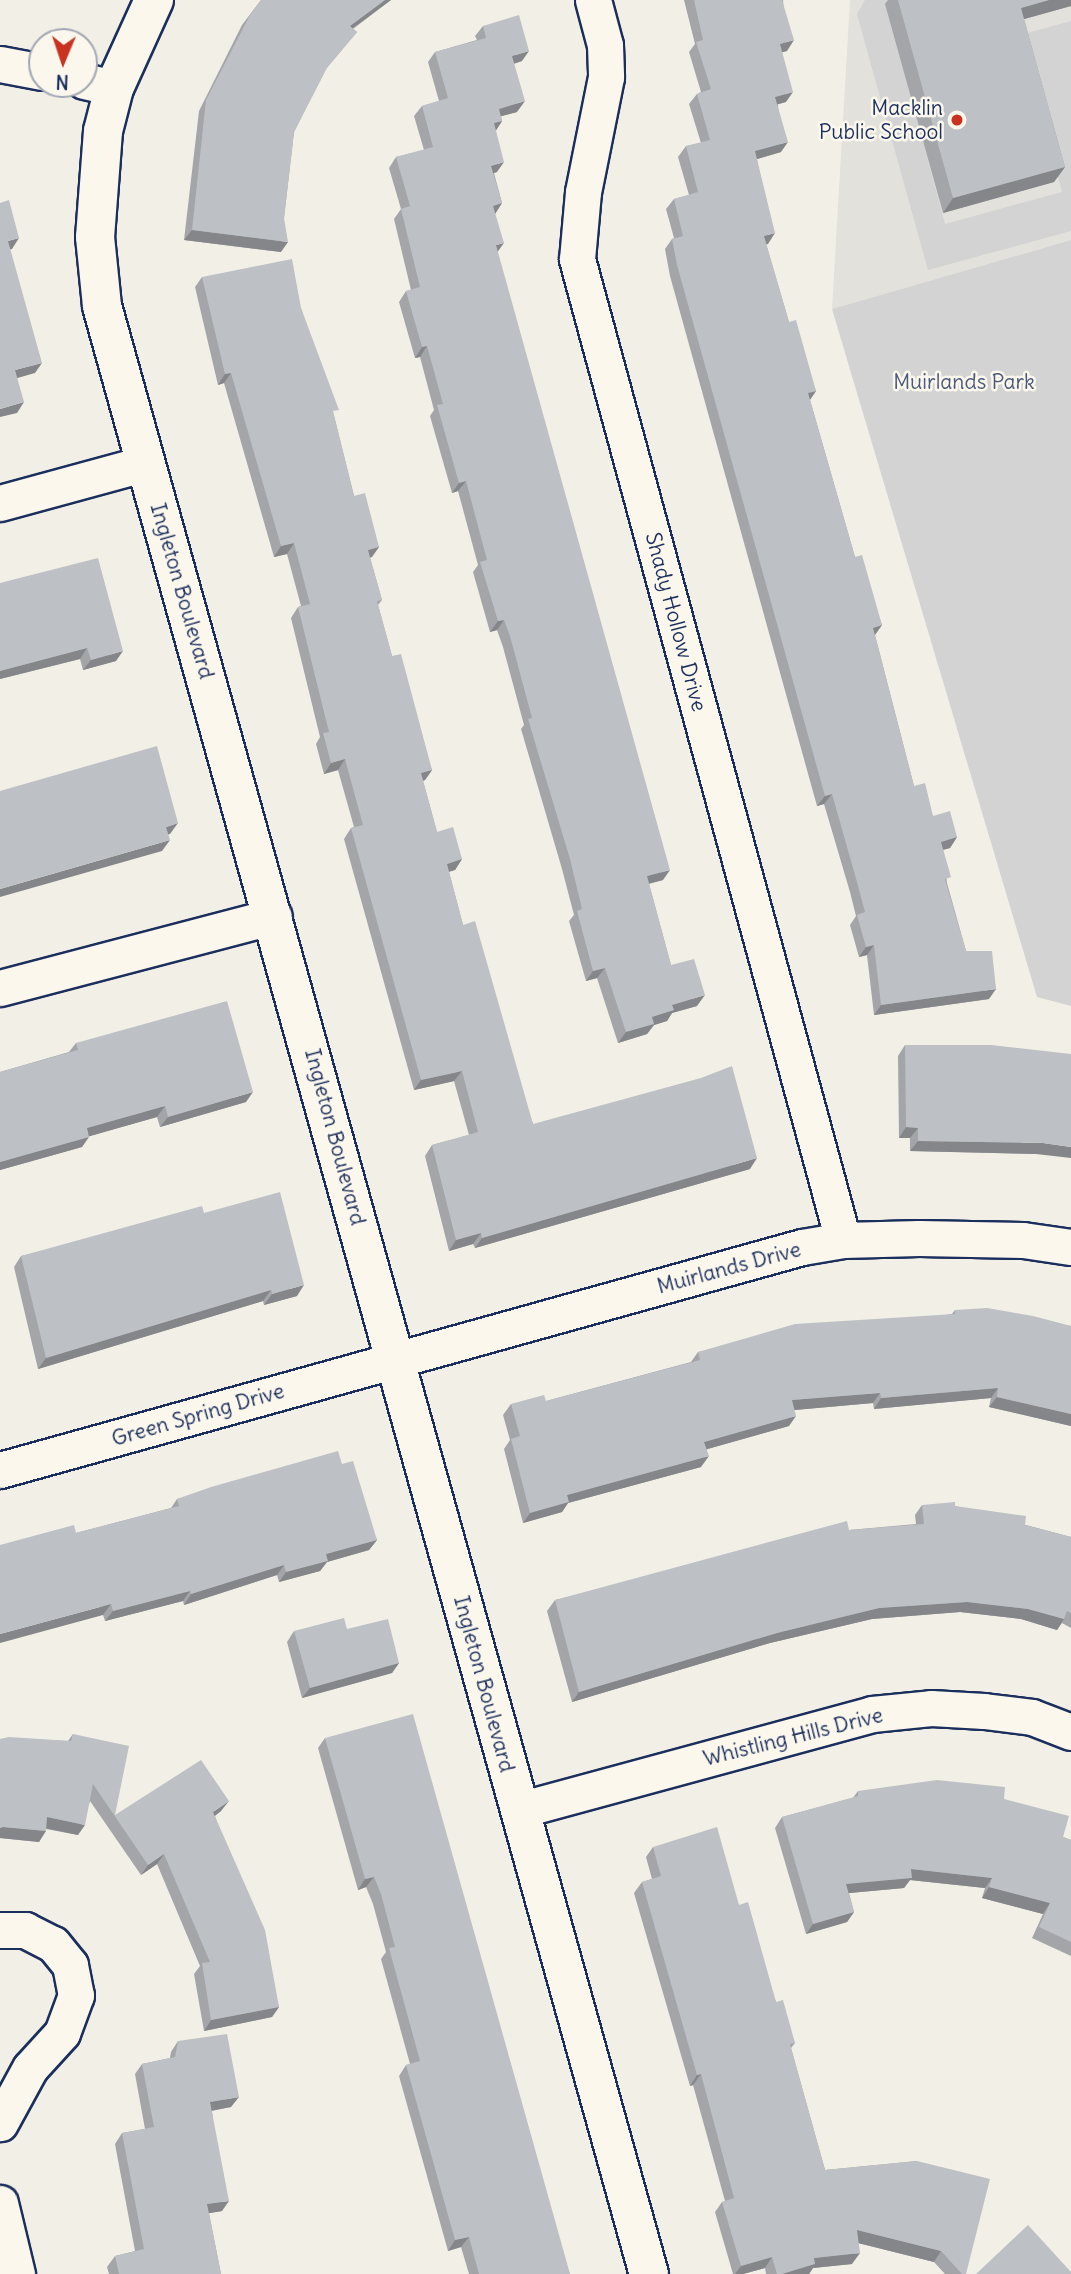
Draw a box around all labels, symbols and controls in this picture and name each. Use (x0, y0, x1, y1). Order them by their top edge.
north arrow (28, 28, 98, 98)
text: N (55, 70, 69, 94)
place label: Macklin Public School (819, 95, 943, 145)
marker: Macklin Public School (949, 112, 965, 128)
park label: Muirlands Park (893, 369, 1035, 395)
street label: Ingleton Boulevard (145, 500, 219, 682)
street label: Shady Hollow Drive (640, 530, 712, 714)
street label: Ingleton Boulevard (299, 1046, 371, 1228)
street label: Muirlands Drive (654, 1237, 804, 1299)
street label: Green Spring Drive (109, 1378, 287, 1452)
street label: Ingleton Boulevard (448, 1593, 520, 1775)
street label: Whistling Hills Drive (701, 1702, 885, 1772)

